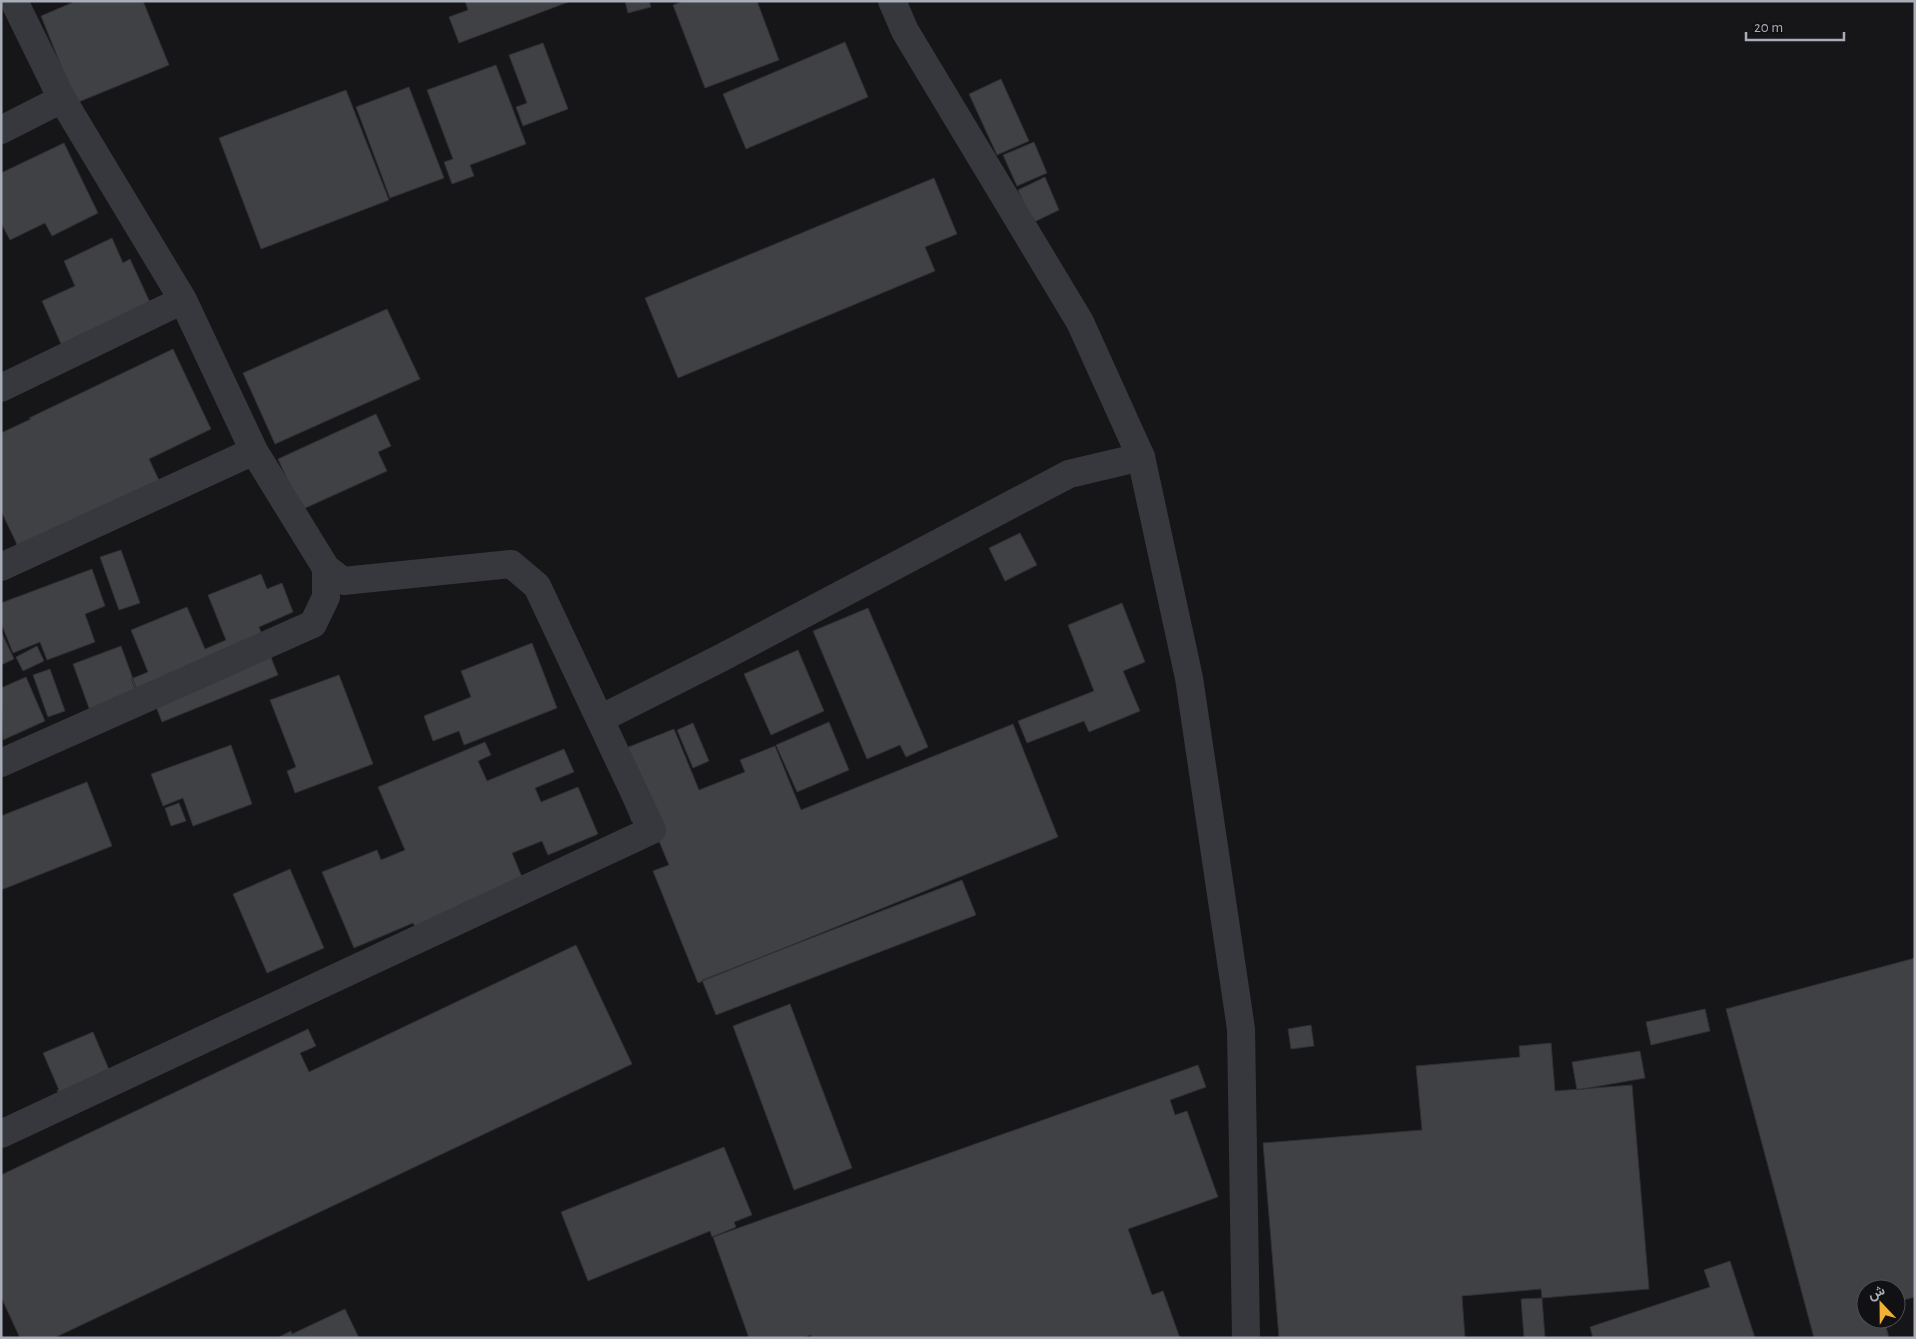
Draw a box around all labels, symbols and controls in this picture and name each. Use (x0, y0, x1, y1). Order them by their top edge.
scale bar (1746, 10, 1844, 42)
text: 20 m (1754, 20, 1783, 35)
north arrow (1856, 1279, 1906, 1329)
text: ش (1866, 1283, 1887, 1303)

